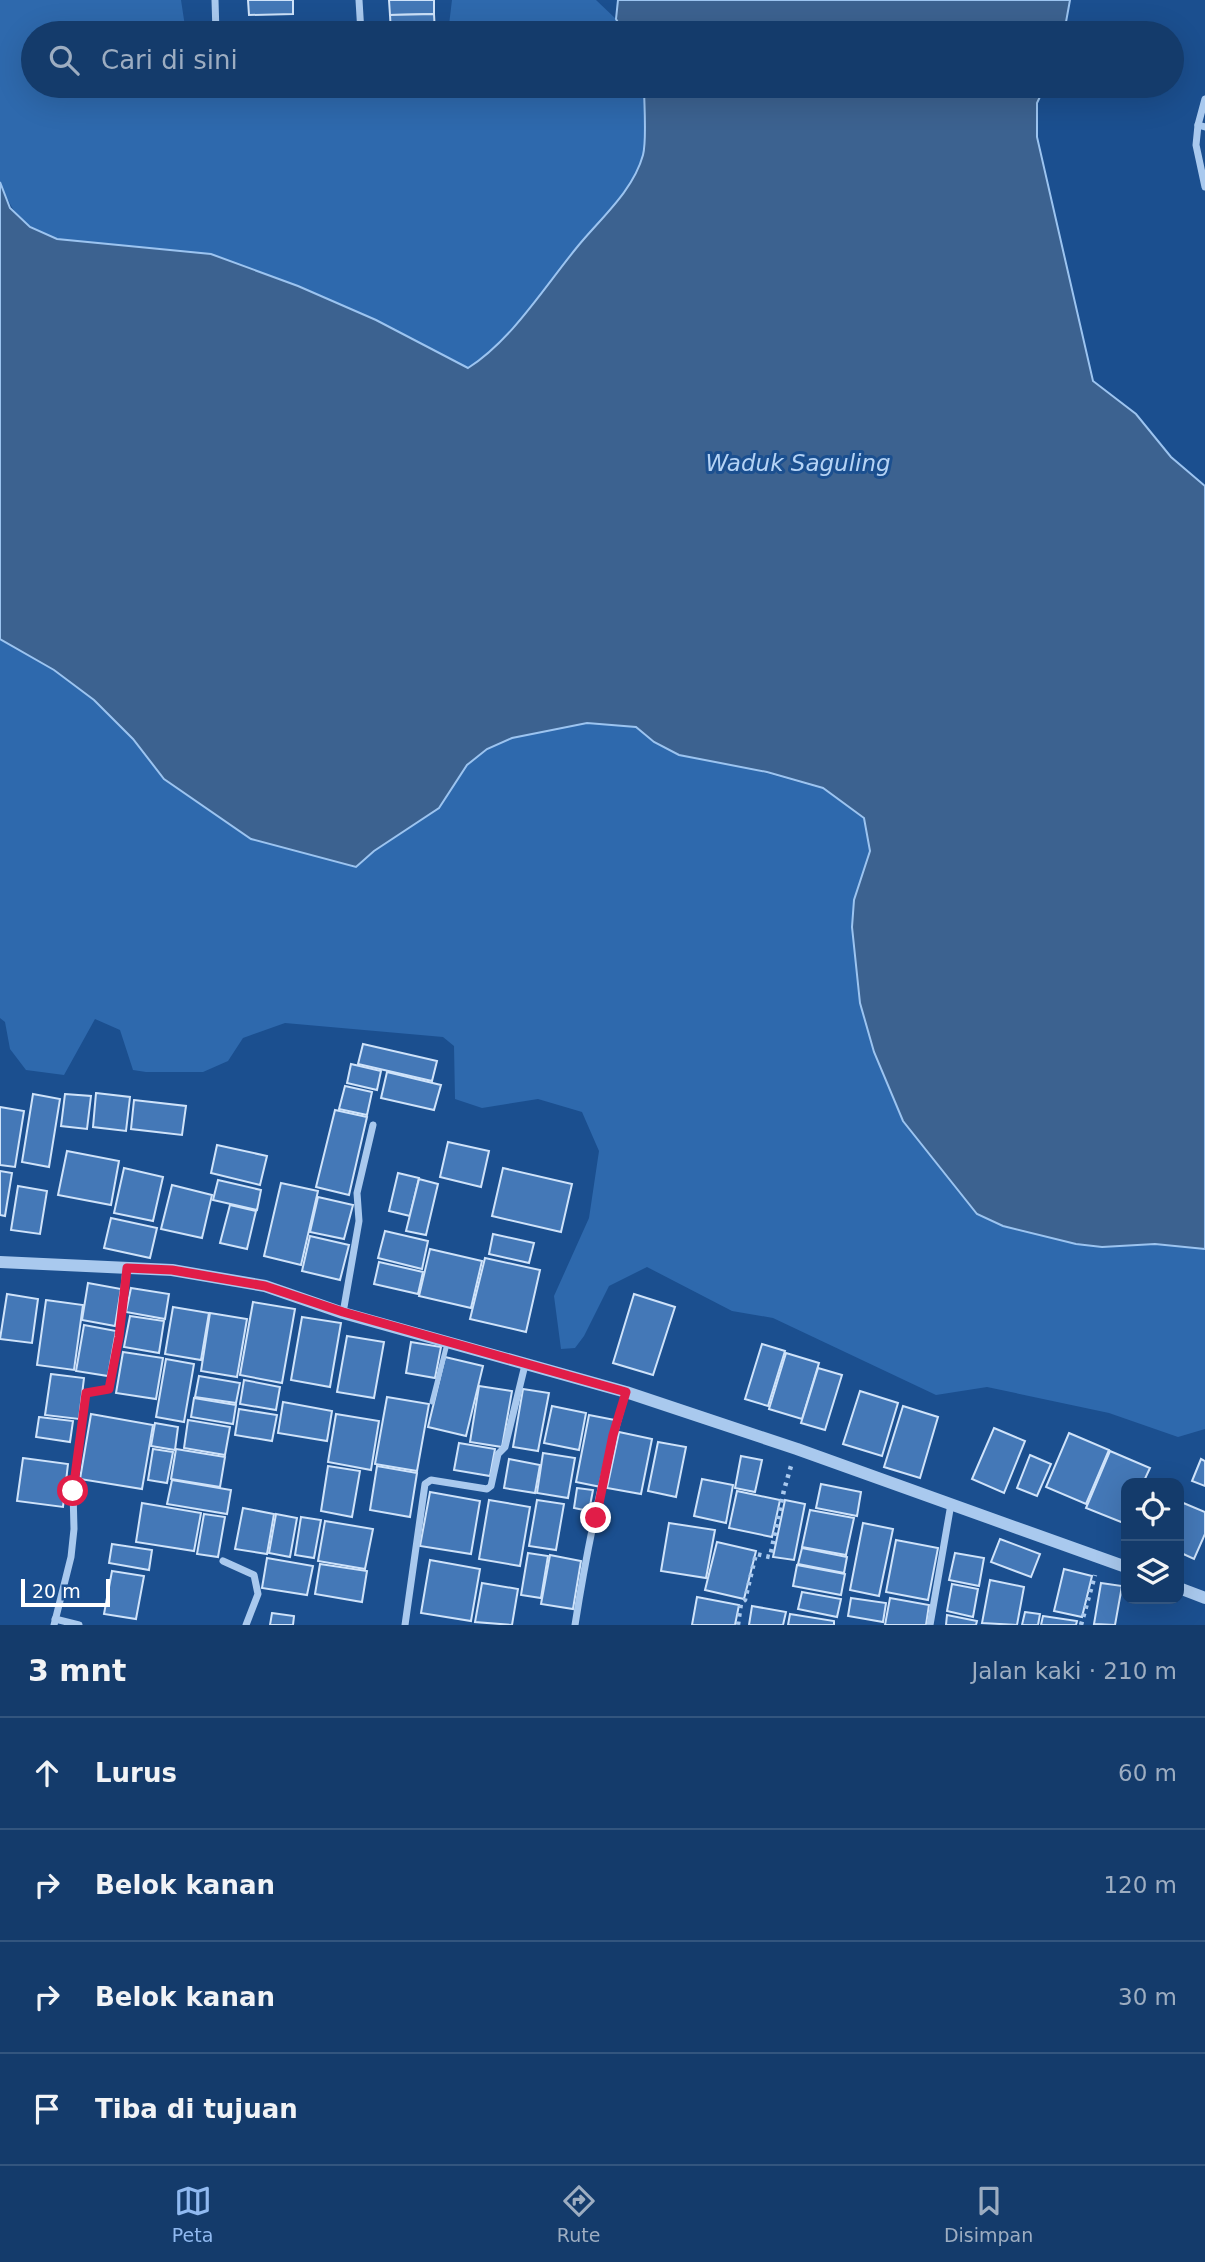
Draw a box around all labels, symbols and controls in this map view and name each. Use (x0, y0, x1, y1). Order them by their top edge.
search box (21, 21, 1184, 98)
icon: search (45, 41, 83, 79)
text: Cari di sini (101, 45, 238, 75)
water label: Waduk Saguling (705, 450, 891, 476)
route start (57, 1475, 88, 1506)
map controls (1121, 1478, 1184, 1604)
button: locate (1121, 1478, 1184, 1541)
route end (580, 1502, 611, 1533)
button: layers (1121, 1541, 1184, 1604)
scale bar (21, 1576, 110, 1608)
text: 20 m (32, 1580, 81, 1602)
text: 3 mnt (28, 1653, 126, 1688)
text: Jalan kaki · 210 m (971, 1658, 1177, 1684)
icon: ahead (28, 1754, 66, 1792)
text: Lurus (95, 1758, 177, 1788)
text: 60 m (1118, 1760, 1177, 1786)
icon: right (28, 1866, 66, 1904)
text: Belok kanan (95, 1870, 275, 1900)
text: 120 m (1103, 1872, 1177, 1898)
icon: right (28, 1978, 66, 2016)
text: Belok kanan (95, 1982, 275, 2012)
text: 30 m (1118, 1984, 1177, 2010)
icon: arrive (28, 2090, 66, 2128)
text: Tiba di tujuan (95, 2094, 298, 2124)
tab: Peta (172, 2182, 213, 2246)
tab: Rute (557, 2182, 600, 2246)
tab: Disimpan (944, 2182, 1033, 2246)

